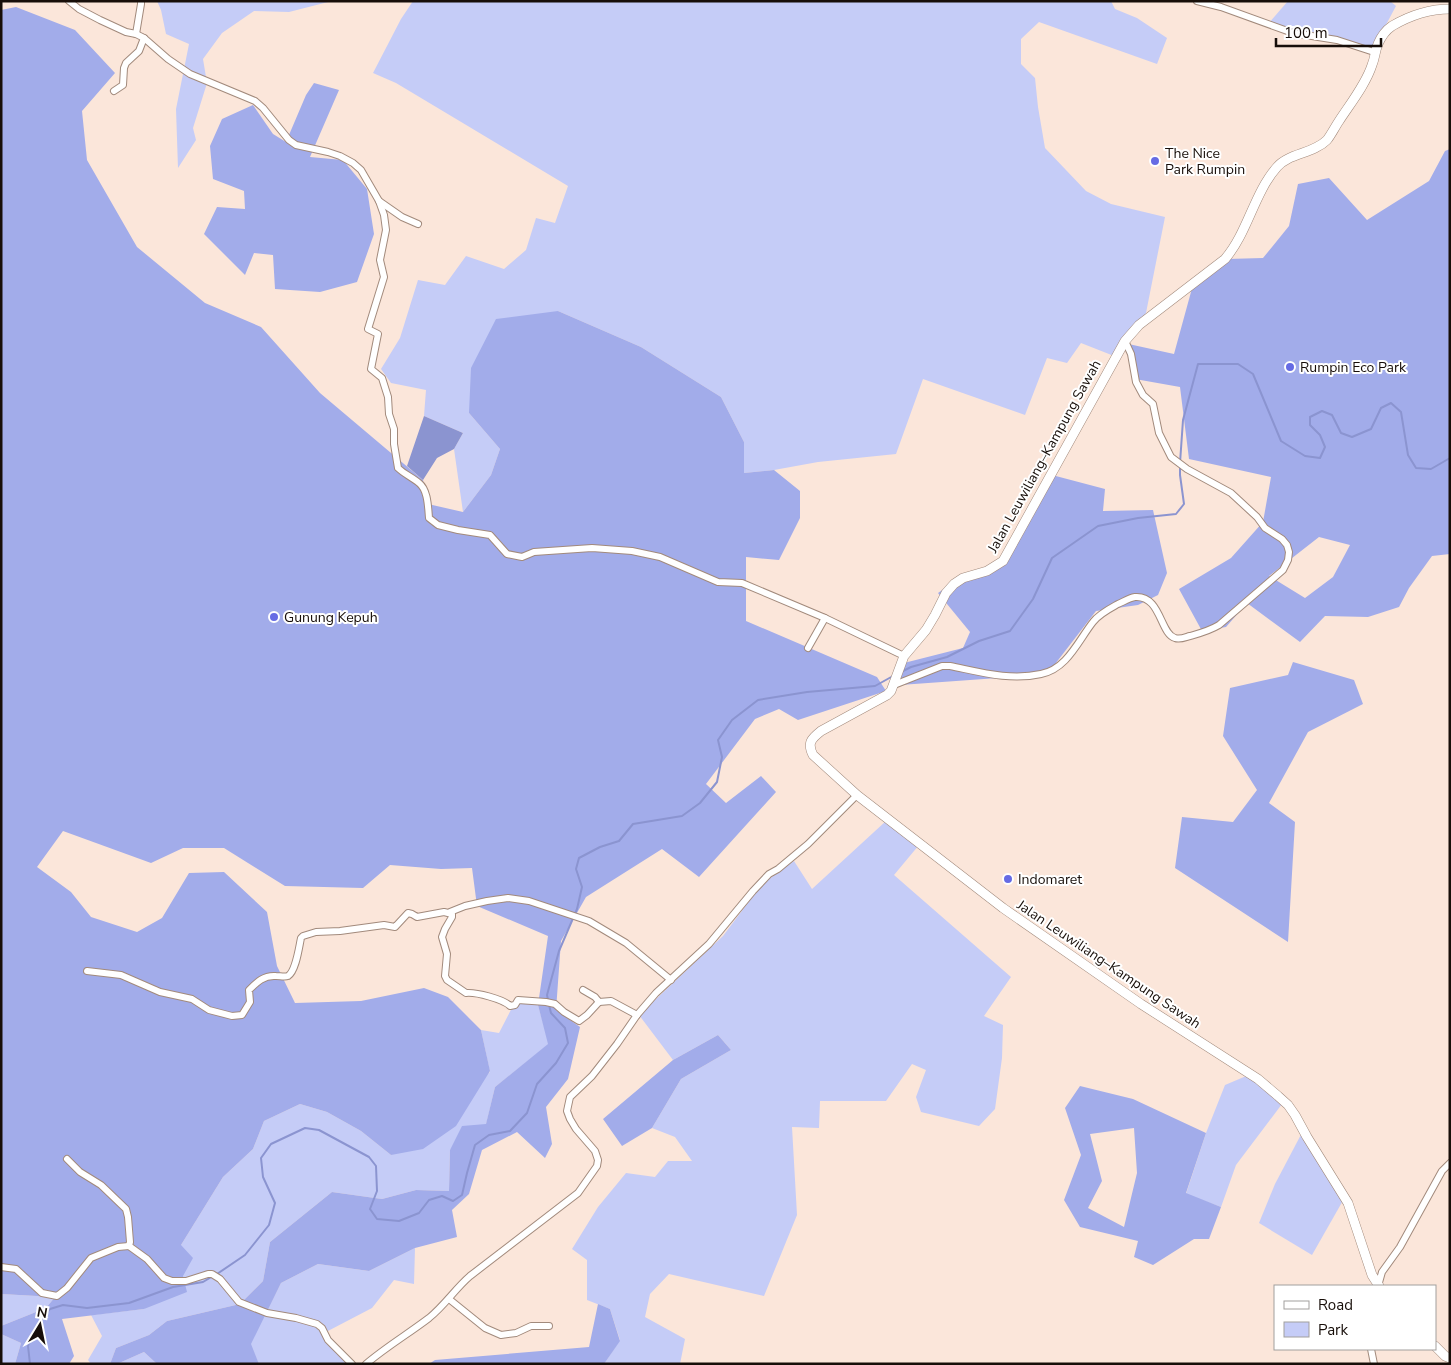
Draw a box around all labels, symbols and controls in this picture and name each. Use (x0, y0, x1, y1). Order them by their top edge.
scale bar (1276, 15, 1381, 47)
text: 100 m (1284, 23, 1328, 43)
place label: The Nice Park Rumpin (1165, 144, 1245, 179)
marker: The Nice Park Rumpin (1149, 155, 1161, 167)
street label: Jalan Leuwiliang–Kampung Sawah (983, 356, 1106, 557)
place label: Rumpin Eco Park (1300, 358, 1407, 377)
marker: Rumpin Eco Park (1284, 361, 1296, 373)
place label: Gunung Kepuh (284, 608, 378, 627)
marker: Gunung Kepuh (268, 611, 280, 623)
place label: Indomaret (1018, 870, 1082, 889)
marker: Indomaret (1002, 873, 1014, 885)
street label: Jalan Leuwiliang–Kampung Sawah (1012, 895, 1204, 1033)
legend (1274, 1285, 1436, 1350)
text: Road (1318, 1295, 1353, 1315)
north arrow (15, 1300, 65, 1350)
text: N (35, 1302, 49, 1323)
text: Park (1318, 1320, 1348, 1340)

